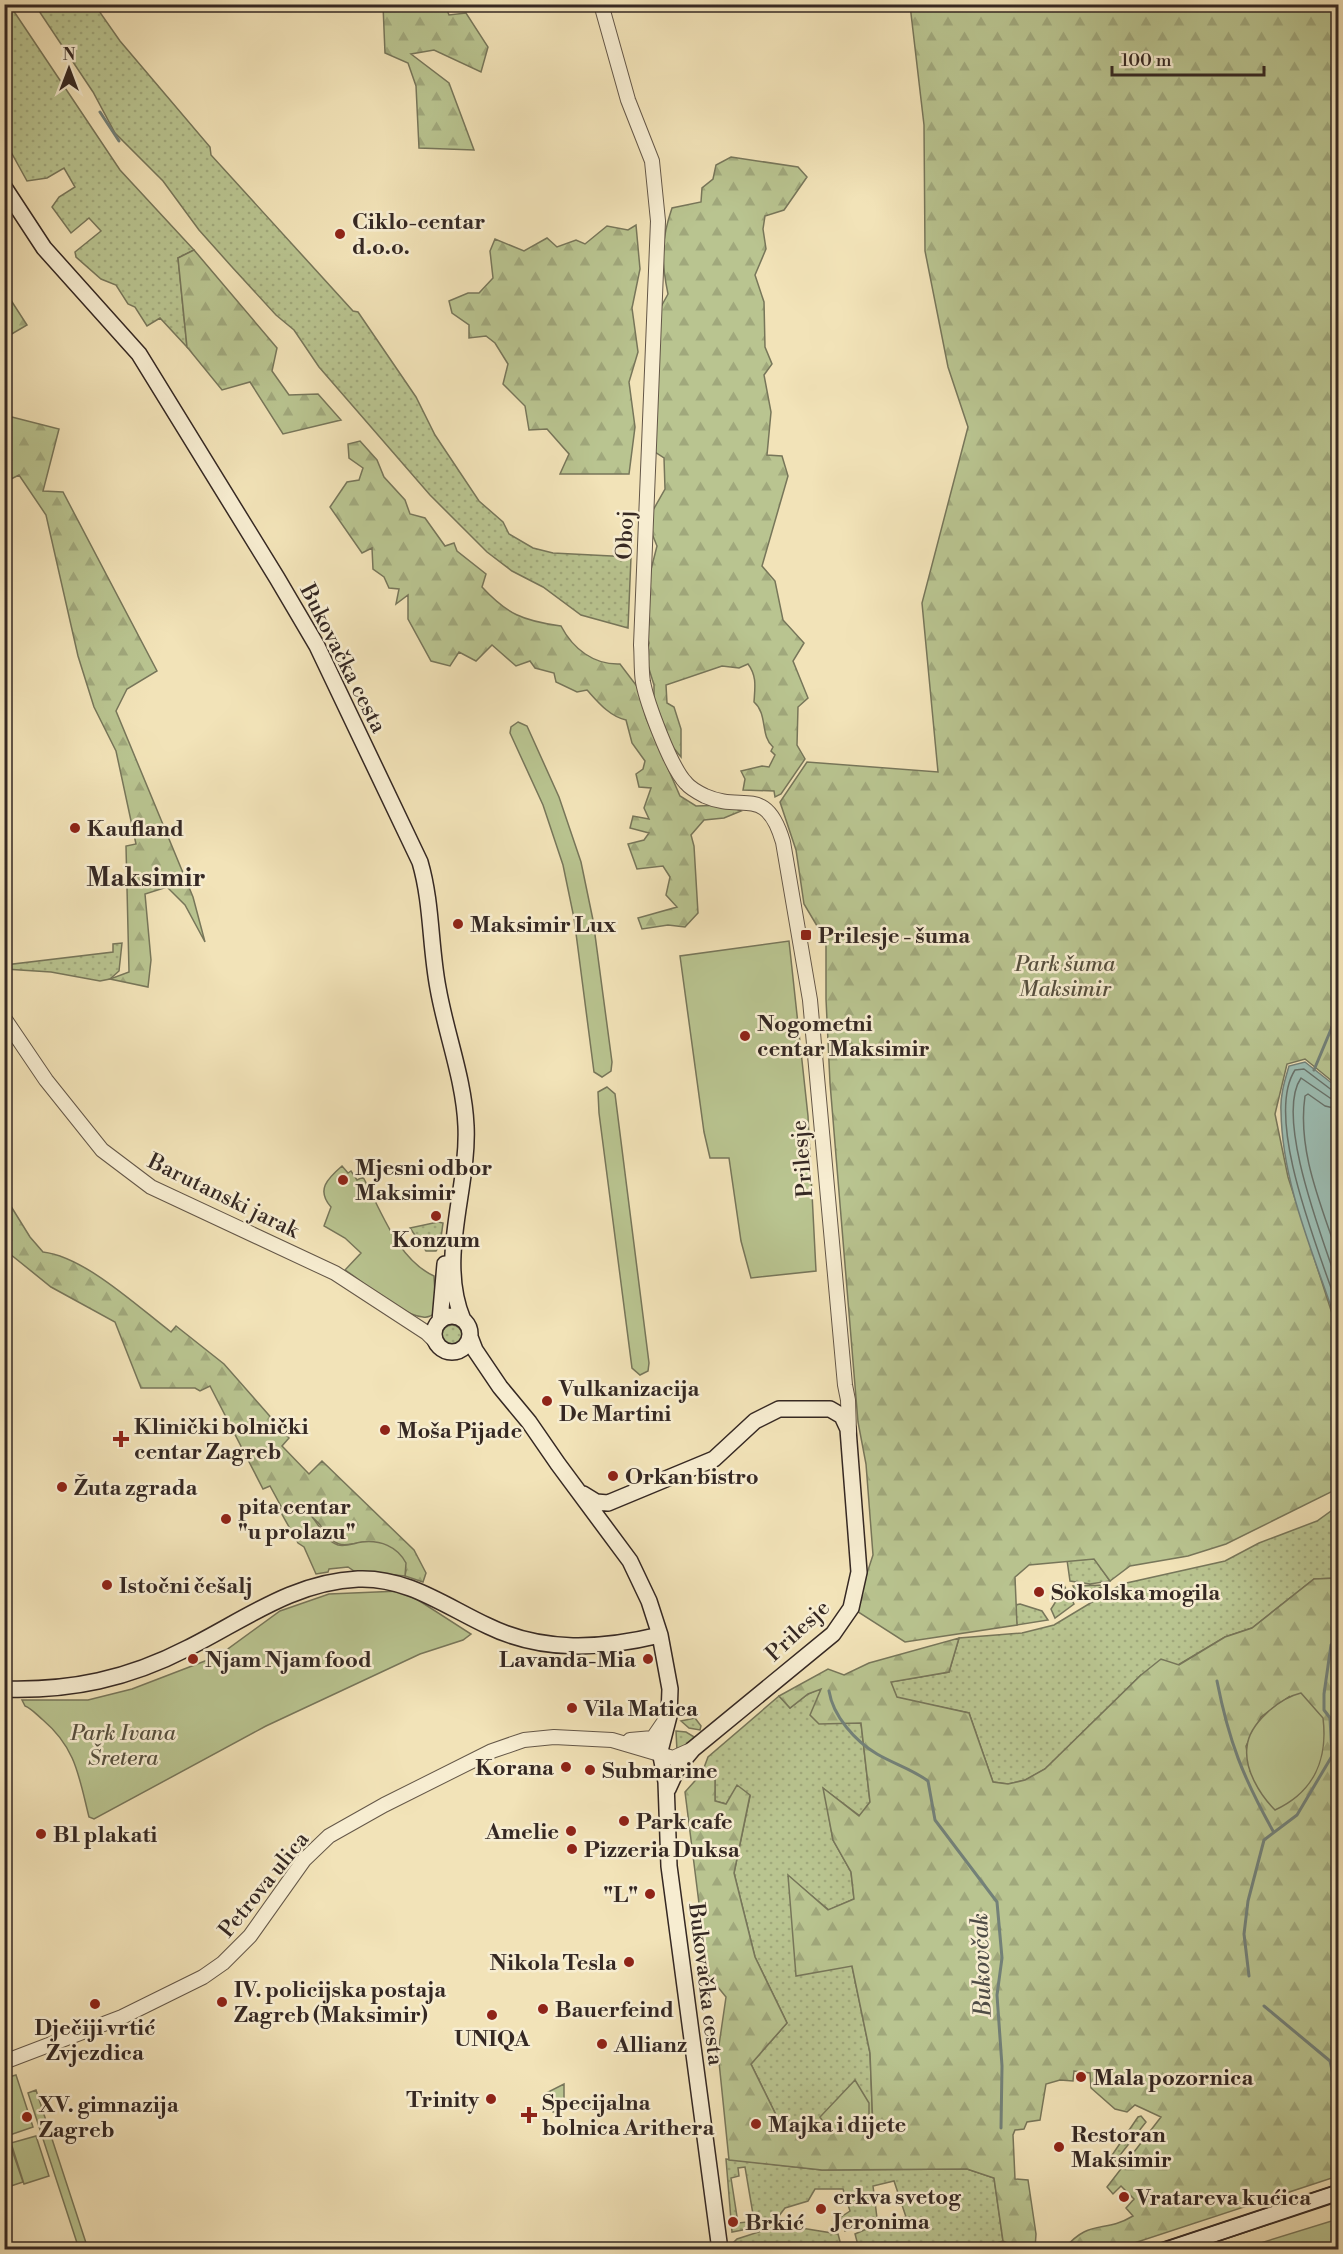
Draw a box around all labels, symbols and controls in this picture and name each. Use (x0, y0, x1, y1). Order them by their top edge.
north arrow (39, 39, 99, 99)
scale bar (1112, 39, 1264, 77)
text: N (63, 45, 76, 65)
text: 100 m (1121, 49, 1172, 72)
place label: Ciklo-centar d.o.o. (352, 209, 485, 261)
marker: Ciklo-centar d.o.o. (333, 227, 347, 241)
street label: Oboj (611, 510, 640, 560)
street label: Bukovačka cesta (293, 579, 392, 738)
place label: Kaufland (87, 816, 184, 843)
marker: Kaufland (68, 821, 82, 835)
district label: Maksimir (86, 862, 206, 894)
place label: Maksimir Lux (470, 912, 616, 939)
marker: Maksimir Lux (451, 917, 465, 931)
place label: Prilesje - šuma (818, 923, 971, 950)
marker: Prilesje - šuma (799, 928, 813, 942)
park label: Park šuma Maksimir (1014, 951, 1116, 1003)
place label: Nogometni centar Maksimir (757, 1011, 930, 1063)
marker: Nogometni centar Maksimir (738, 1029, 752, 1043)
street label: Prilesje (786, 1119, 819, 1199)
street label: Barutanski jarak (142, 1148, 305, 1245)
place label: Mjesni odbor Maksimir (355, 1155, 492, 1207)
marker: Mjesni odbor Maksimir (336, 1173, 350, 1187)
marker: Konzum (429, 1209, 443, 1223)
place label: Konzum (392, 1227, 480, 1254)
place label: Vulkanizacija De Martini (558, 1376, 701, 1428)
marker: Vulkanizacija De Martini (540, 1394, 554, 1408)
place label: Klinički bolnički centar Zagreb (134, 1414, 308, 1466)
place label: Moša Pijade (397, 1418, 522, 1445)
marker: Moša Pijade (378, 1423, 392, 1437)
marker: Klinički bolnički centar Zagreb (112, 1430, 130, 1448)
place label: Orkan bistro (625, 1464, 759, 1491)
marker: Orkan bistro (606, 1469, 620, 1483)
place label: Žuta zgrada (74, 1474, 199, 1502)
marker: Žuta zgrada (55, 1480, 69, 1494)
place label: pita centar "u prolazu" (238, 1494, 356, 1546)
marker: pita centar "u prolazu" (219, 1512, 233, 1526)
place label: Istočni češalj (119, 1573, 252, 1600)
marker: Istočni češalj (100, 1578, 114, 1592)
place label: Sokolska mogila (1051, 1580, 1221, 1607)
marker: Sokolska mogila (1032, 1585, 1046, 1599)
street label: Prilesje (760, 1595, 836, 1668)
place label: Njam Njam food (205, 1647, 372, 1674)
place label: Lavanda-Mia (499, 1647, 637, 1674)
marker: Njam Njam food (186, 1652, 200, 1666)
marker: Lavanda-Mia (641, 1652, 655, 1666)
place label: Vila Matica (583, 1696, 699, 1723)
marker: Vila Matica (565, 1701, 579, 1715)
park label: Park Ivana Šretera (69, 1720, 176, 1772)
place label: Korana (475, 1755, 555, 1782)
place label: Submarine (602, 1758, 718, 1785)
marker: Korana (559, 1760, 573, 1774)
marker: Submarine (583, 1763, 597, 1777)
place label: Park cafe (636, 1809, 733, 1836)
marker: Park cafe (617, 1814, 631, 1828)
place label: Amelie (484, 1819, 559, 1846)
place label: B1 plakati (53, 1822, 157, 1849)
marker: Amelie (564, 1824, 578, 1838)
street label: Petrova ulica (213, 1826, 316, 1943)
marker: B1 plakati (34, 1827, 48, 1841)
place label: Pizzeria Duksa (584, 1837, 741, 1864)
marker: Pizzeria Duksa (565, 1842, 579, 1856)
place label: "L" (603, 1882, 638, 1909)
marker: "L" (643, 1887, 657, 1901)
street label: Bukovačka cesta (682, 1900, 729, 2068)
water label: Bukovčak (965, 1912, 999, 2018)
place label: Nikola Tesla (490, 1950, 618, 1977)
marker: Nikola Tesla (622, 1955, 636, 1969)
place label: IV. policijska postaja Zagreb (Maksimir) (234, 1977, 447, 2029)
marker: IV. policijska postaja Zagreb (Maksimir) (215, 1995, 229, 2009)
marker: Dječiji vrtić Zvjezdica (88, 1997, 102, 2011)
place label: Bauerfeind (555, 1997, 674, 2024)
marker: Bauerfeind (536, 2002, 550, 2016)
marker: UNIQA (485, 2008, 499, 2022)
place label: Dječiji vrtić Zvjezdica (34, 2015, 156, 2067)
place label: UNIQA (454, 2026, 531, 2053)
place label: Allianz (613, 2032, 687, 2059)
marker: Allianz (595, 2037, 609, 2051)
place label: Mala pozornica (1093, 2065, 1254, 2092)
marker: Mala pozornica (1074, 2070, 1088, 2084)
place label: Trinity (406, 2087, 480, 2114)
place label: Specijalna bolnica Arithera (542, 2090, 715, 2142)
place label: XV. gimnazija Zagreb (38, 2092, 180, 2144)
marker: Trinity (484, 2092, 498, 2106)
marker: Specijalna bolnica Arithera (520, 2106, 538, 2124)
marker: XV. gimnazija Zagreb (20, 2110, 34, 2124)
place label: Majka i dijete (768, 2112, 907, 2139)
marker: Majka i dijete (749, 2117, 763, 2131)
place label: Restoran Maksimir (1071, 2122, 1172, 2174)
marker: Restoran Maksimir (1052, 2140, 1066, 2154)
place label: crkva svetog Jeronima (830, 2184, 961, 2236)
place label: Vratareva kućica (1135, 2185, 1312, 2212)
marker: Vratareva kućica (1117, 2190, 1131, 2204)
marker: crkva svetog Jeronima (814, 2202, 828, 2216)
place label: Brkić (745, 2210, 804, 2237)
marker: Brkić (726, 2215, 740, 2229)

